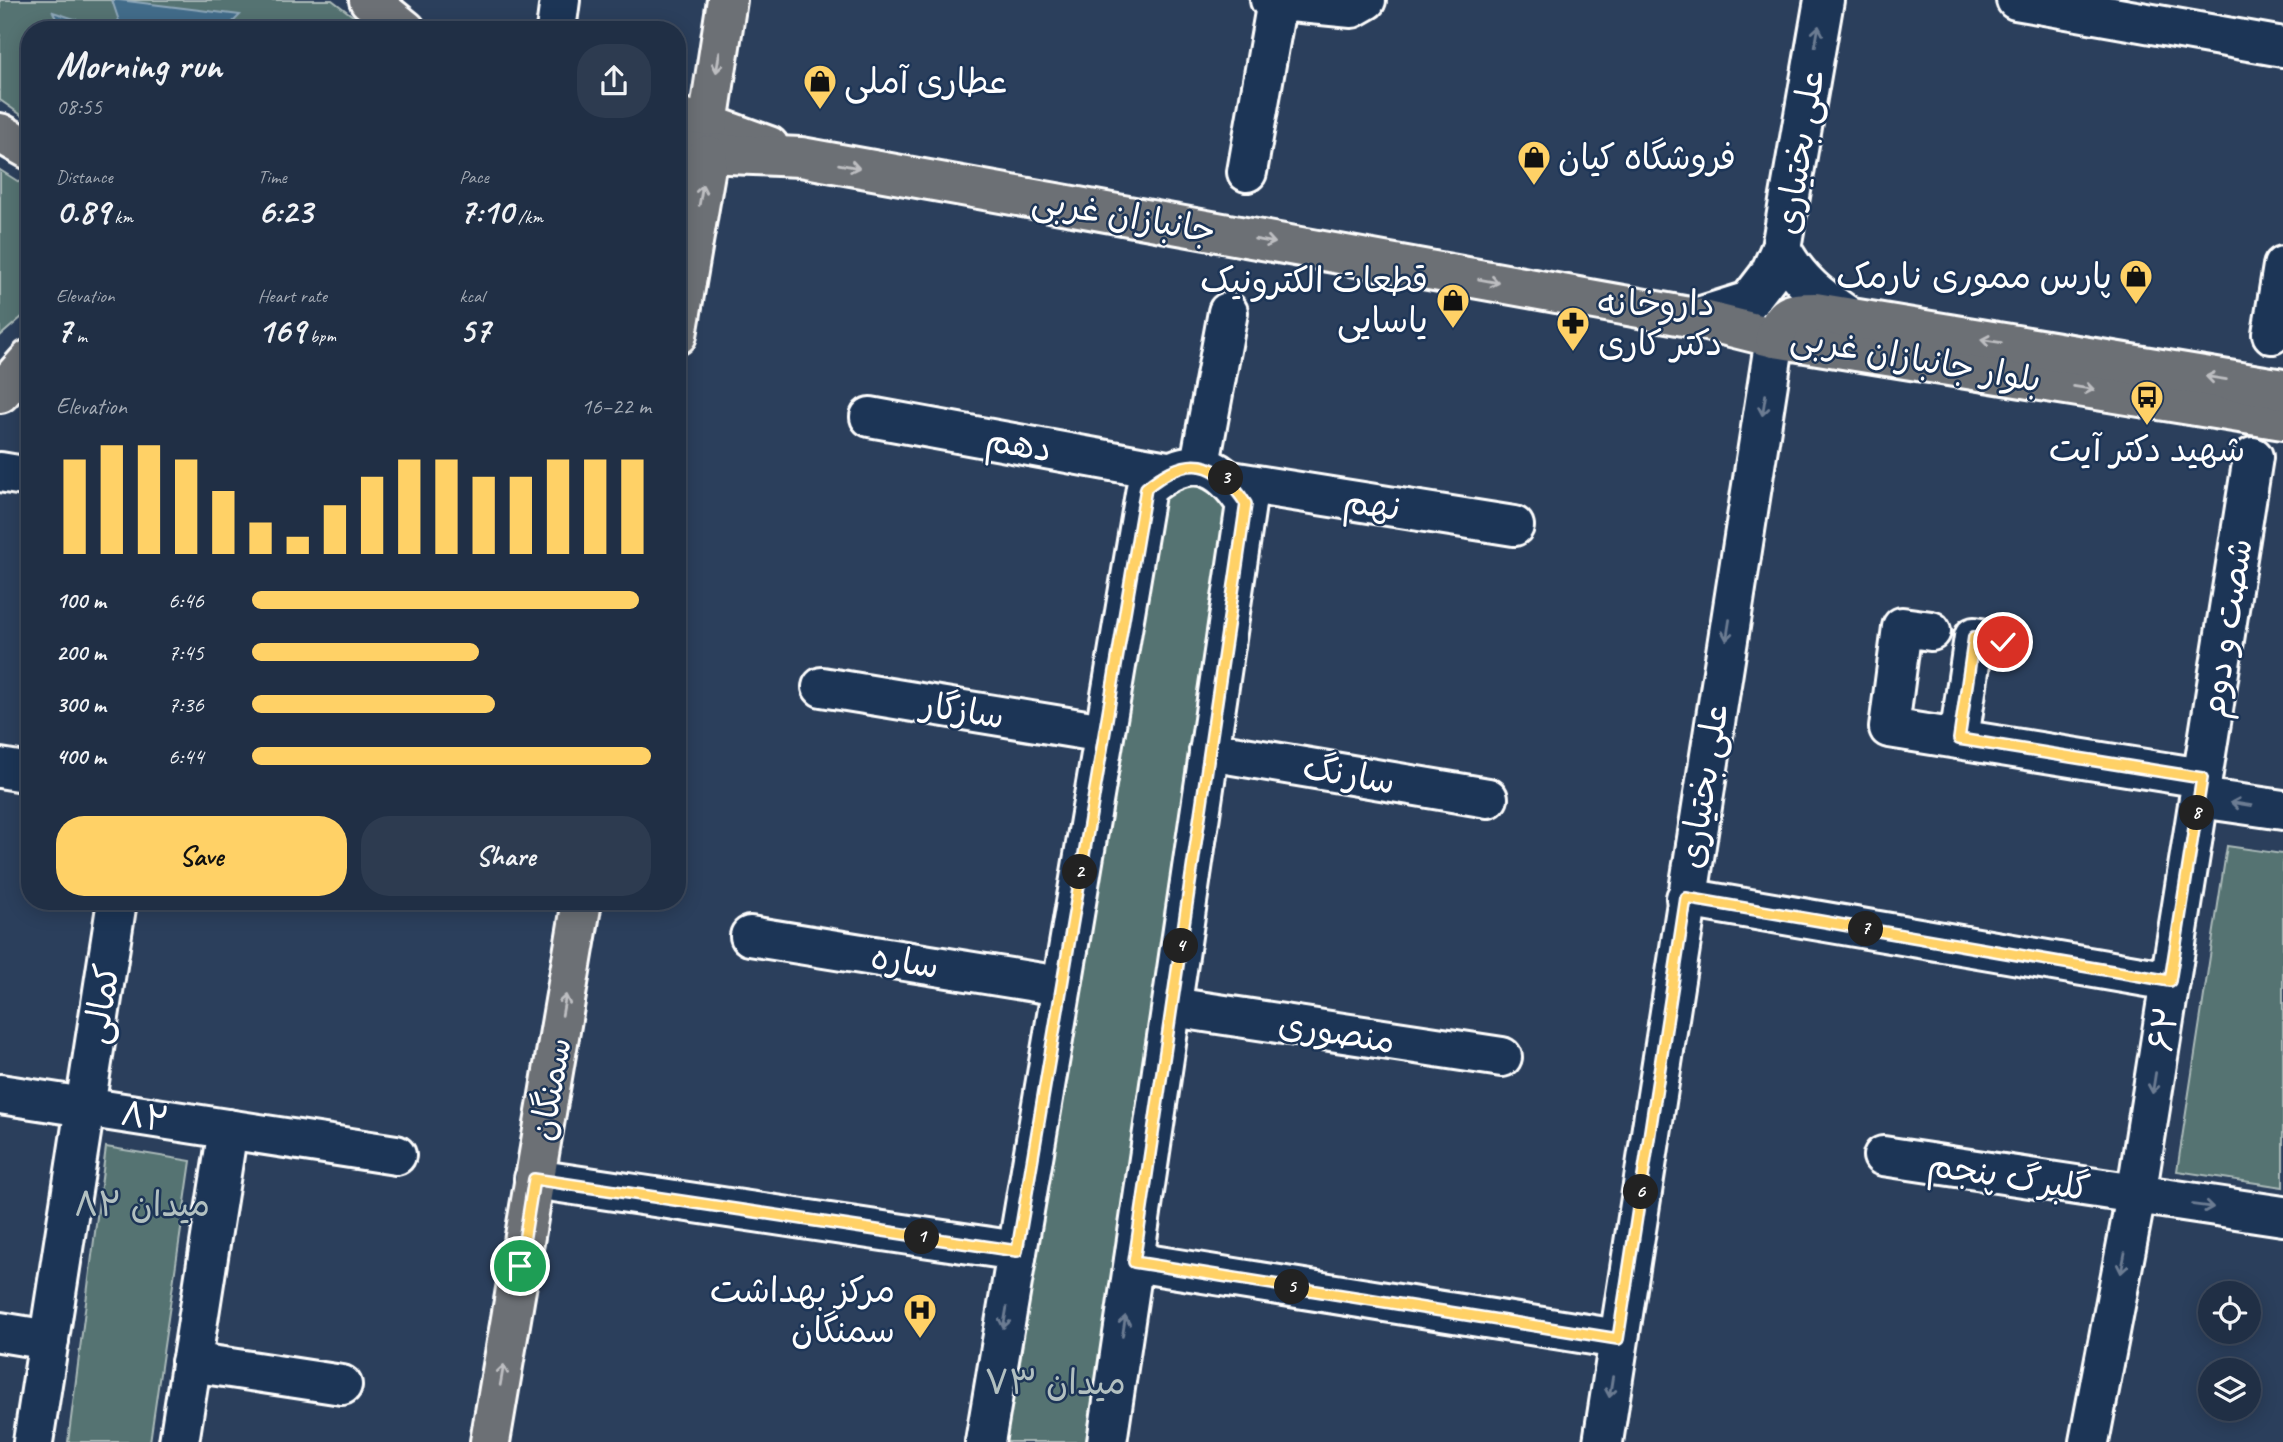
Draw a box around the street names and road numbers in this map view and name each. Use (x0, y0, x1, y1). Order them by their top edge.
street label: علی بختیاری (1764, 66, 1835, 238)
street label: جانبازان غربی (1028, 177, 1219, 254)
street label: بلوار جانبازان غربی (1787, 314, 2045, 403)
street label: دهم (982, 417, 1055, 476)
street label: نهم (1340, 478, 1404, 535)
street label: شصت و دوم (2190, 535, 2267, 722)
street label: سازگار (915, 681, 1008, 739)
street label: علی بختیاری (1668, 700, 1739, 872)
street label: سارنگ (1299, 744, 1399, 805)
street label: ساره (868, 934, 942, 989)
street label: کمالی (73, 961, 130, 1047)
street label: منصوری (1275, 1001, 1399, 1064)
street label: ۶۲ (2138, 1003, 2189, 1055)
street label: سمنگان (519, 1034, 582, 1144)
street label: ۸۲ (118, 1091, 172, 1142)
street label: گلبرگ پنجم (1924, 1141, 2093, 1215)

